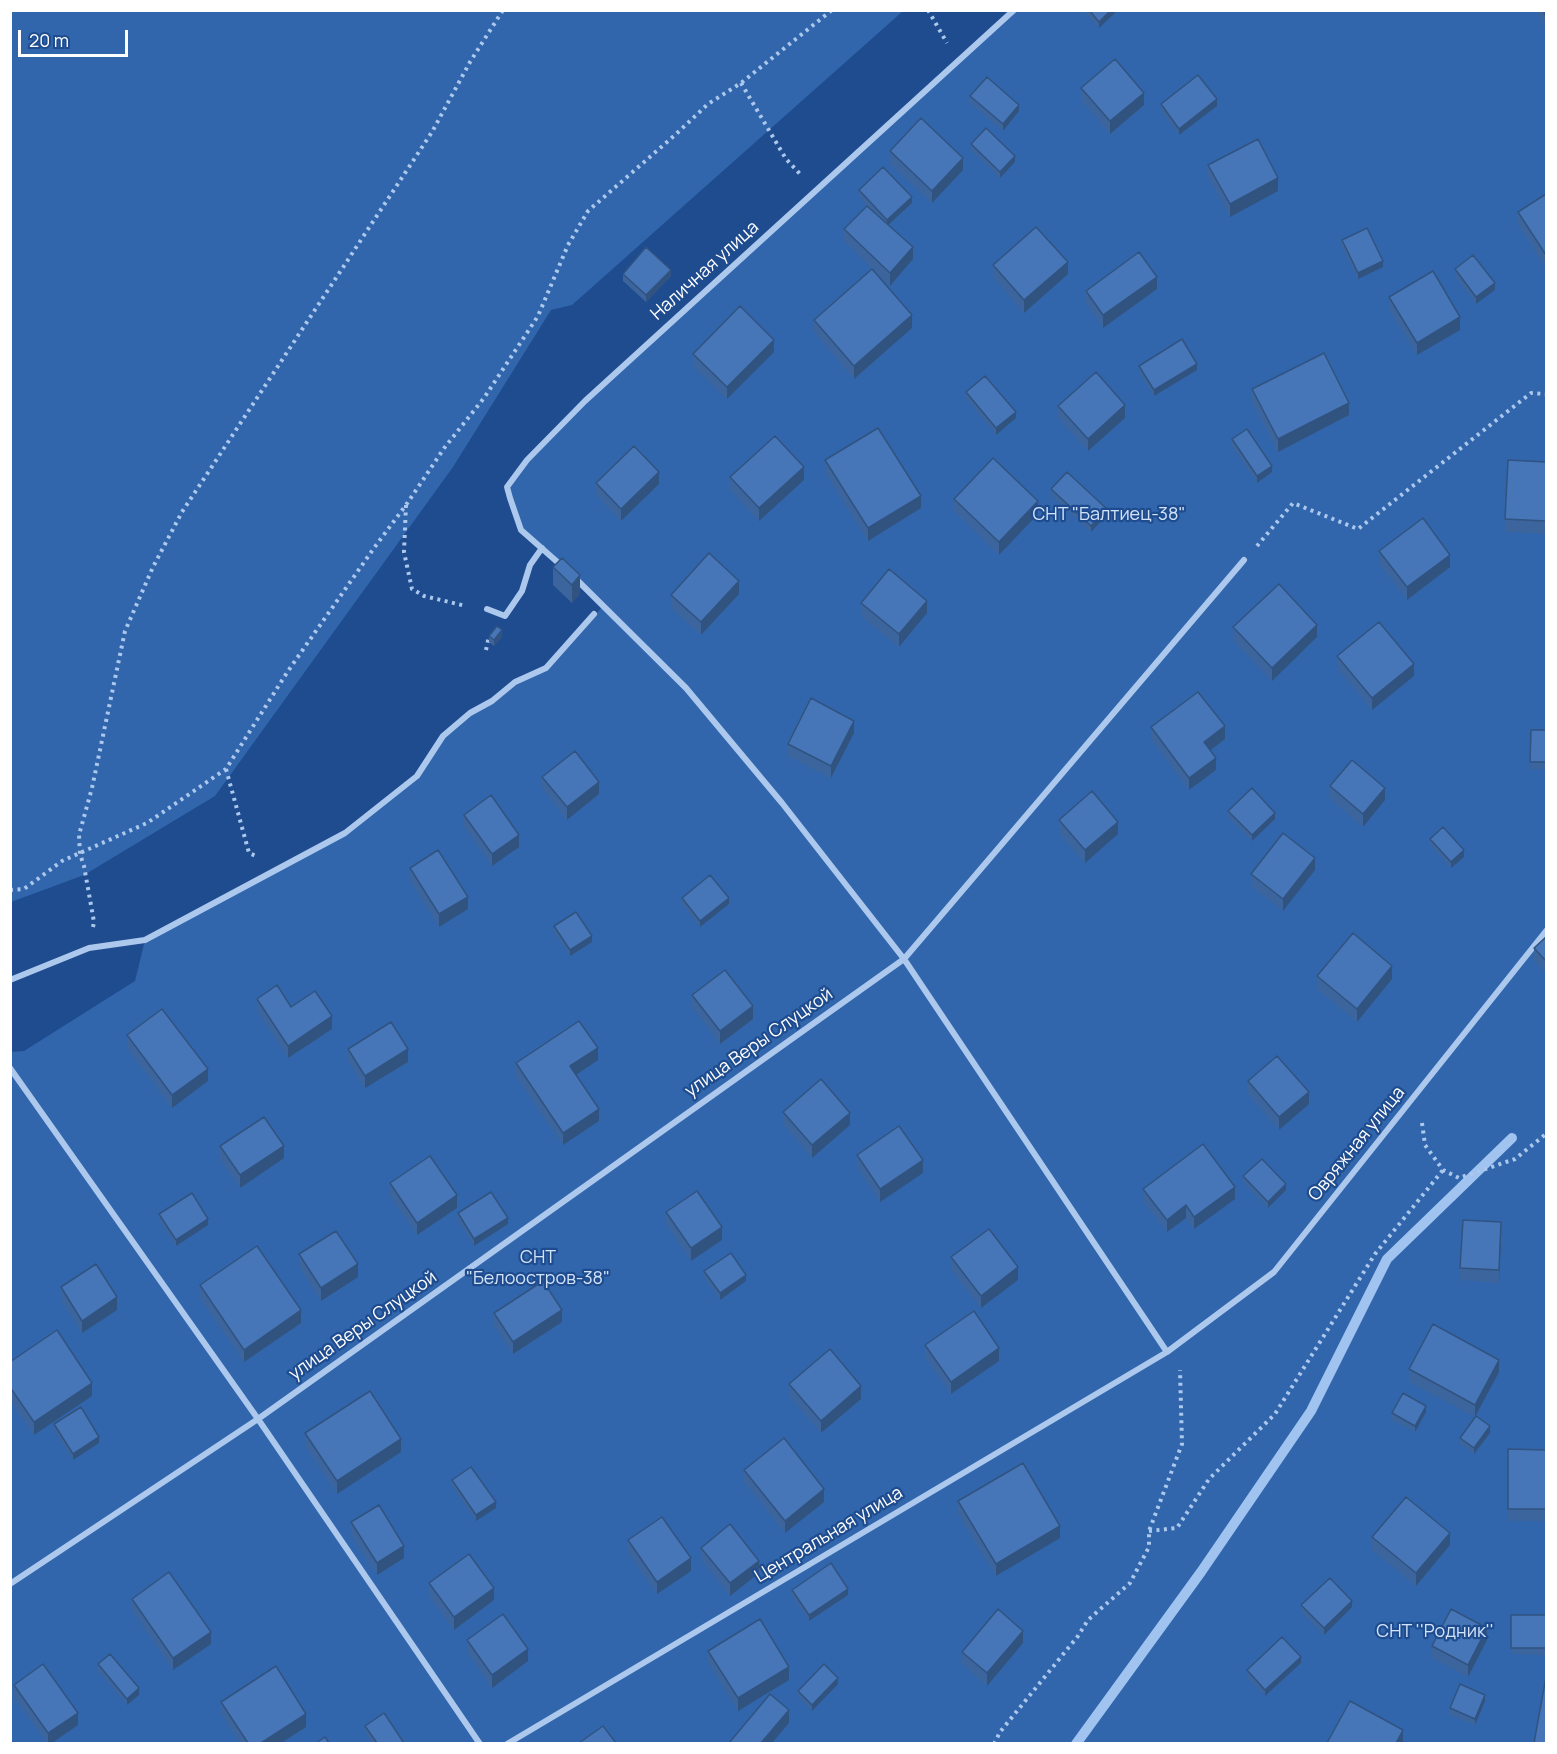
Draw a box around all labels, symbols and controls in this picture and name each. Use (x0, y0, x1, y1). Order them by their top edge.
scale bar (21, 18, 130, 56)
text: 20 m (29, 28, 69, 52)
street label: Наличная улица (647, 217, 763, 325)
park label: СНТ "Балтиец-38" (1032, 504, 1186, 526)
street label: улица Веры Слуцкой (681, 984, 837, 1102)
street label: Овряжная улица (1304, 1082, 1410, 1206)
park label: СНТ "Белоостров-38" (466, 1247, 610, 1290)
street label: улица Веры Слуцкой (285, 1267, 441, 1385)
street label: Центральная улица (751, 1482, 907, 1588)
park label: СНТ ''Родник'' (1376, 1621, 1494, 1643)

